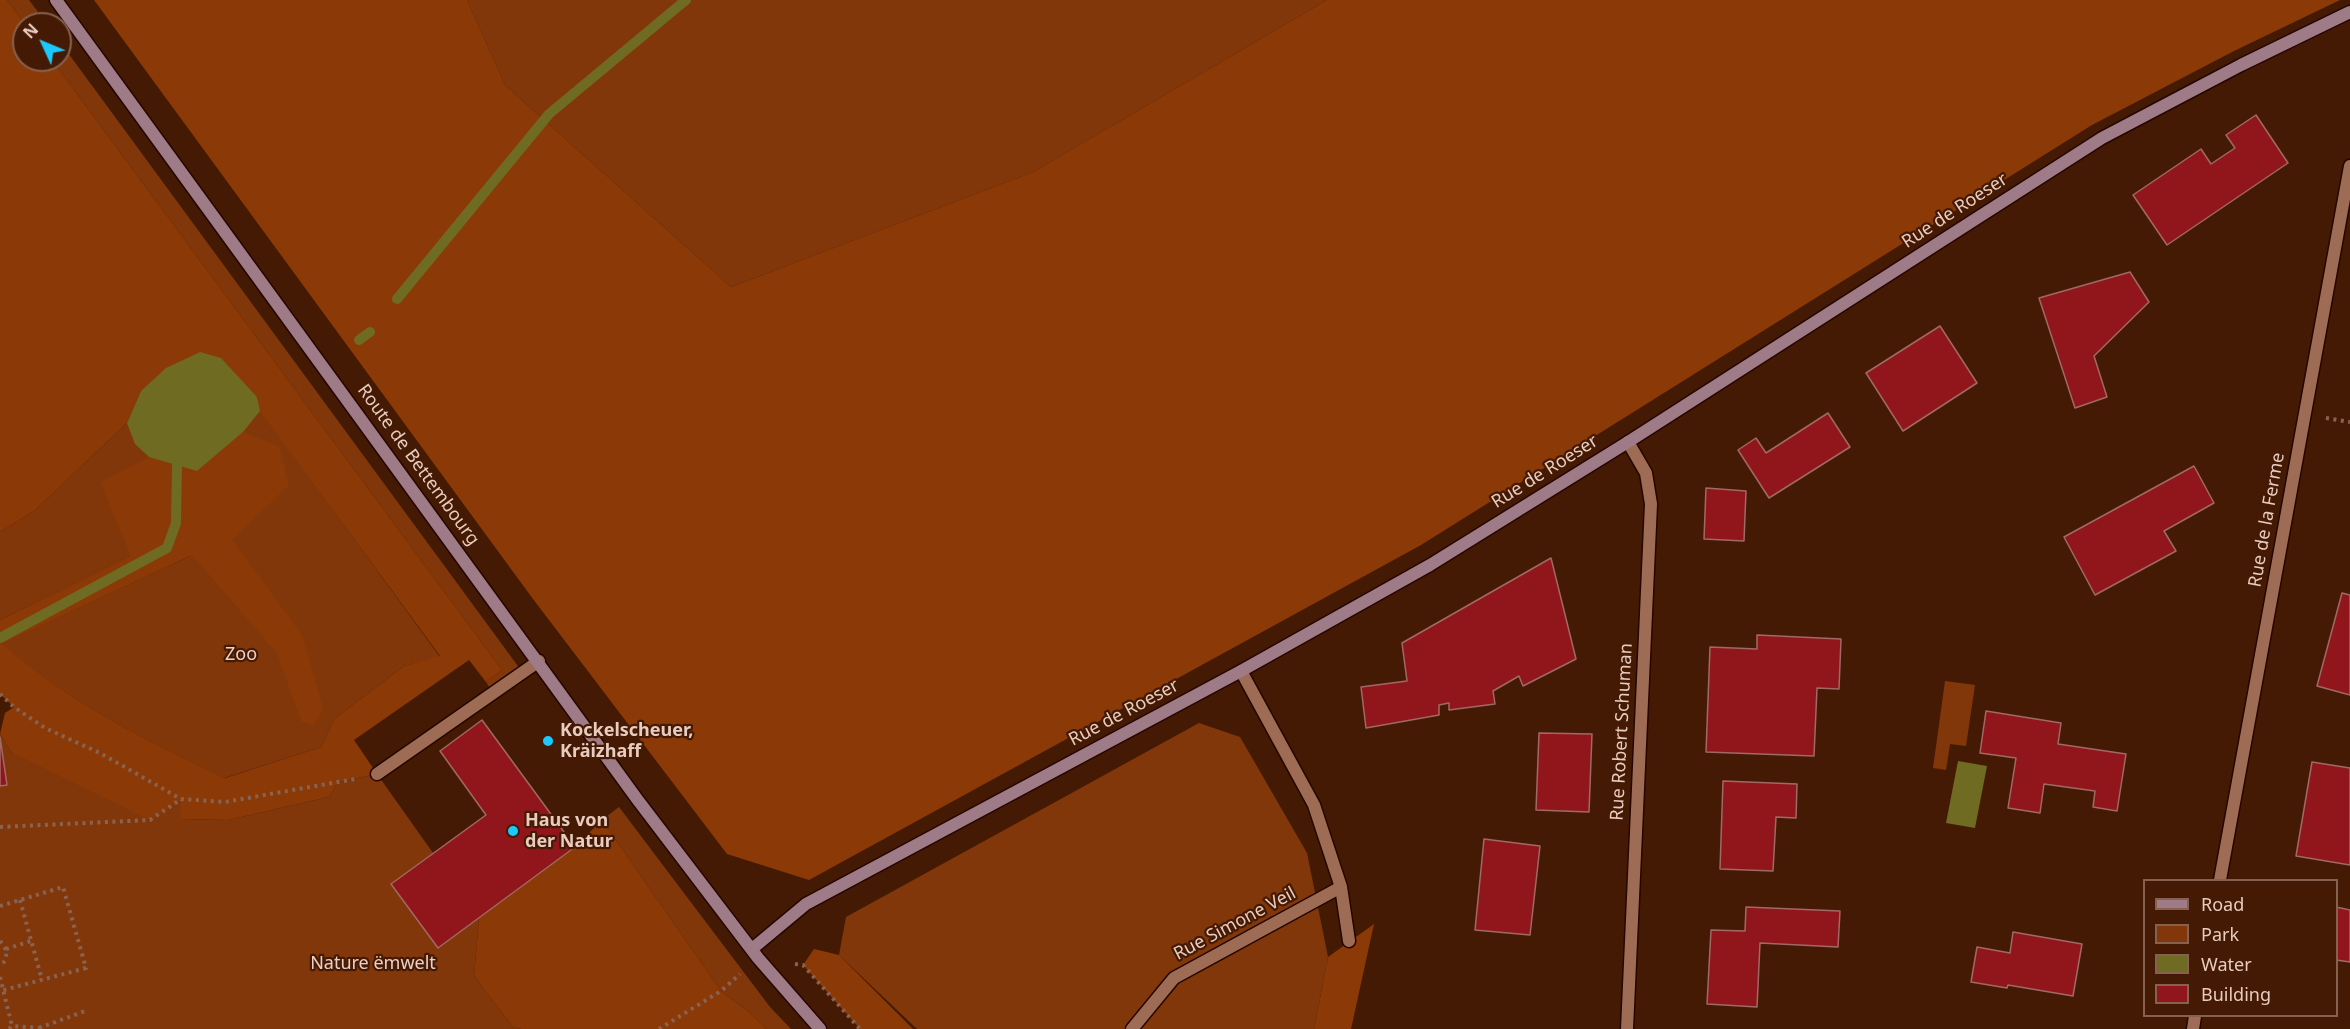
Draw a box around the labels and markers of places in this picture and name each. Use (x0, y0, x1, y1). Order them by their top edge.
place label: Kockelscheuer, Kräizhaff (560, 720, 693, 762)
marker: Kockelscheuer, Kräizhaff (541, 734, 555, 748)
place label: Haus von der Natur (525, 810, 613, 852)
marker: Haus von der Natur (506, 824, 520, 838)

